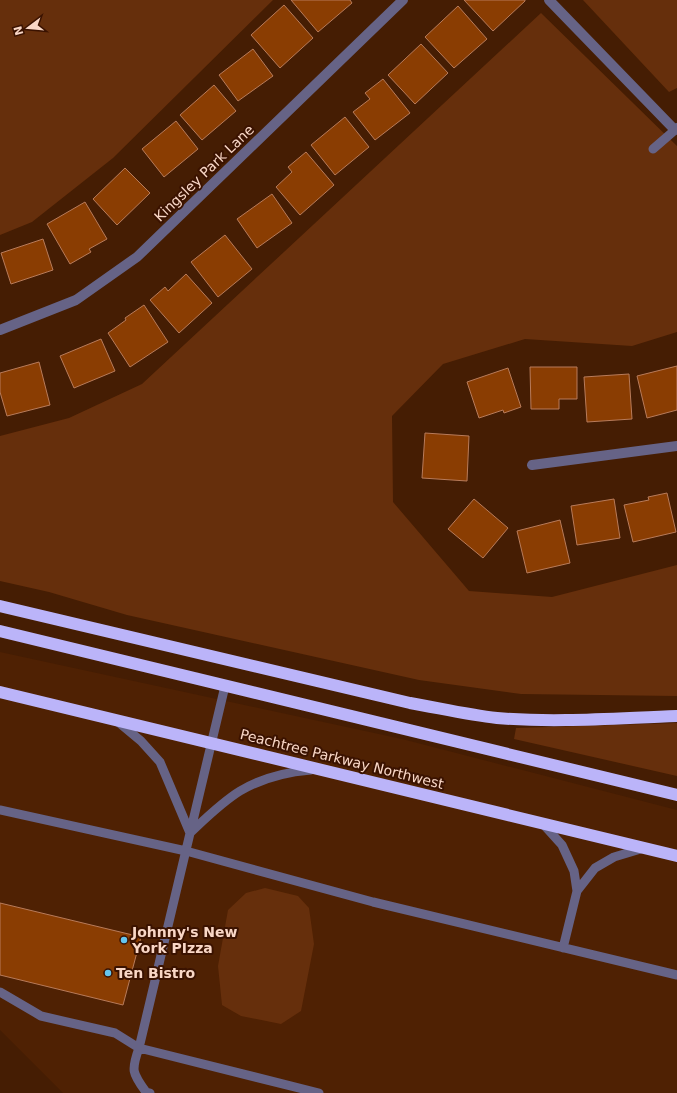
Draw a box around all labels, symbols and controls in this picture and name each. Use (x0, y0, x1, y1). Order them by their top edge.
north arrow (8, 8, 48, 48)
text: N (11, 24, 26, 37)
street label: Kingsley Park Lane (151, 121, 257, 225)
street label: Peachtree Parkway Northwest (239, 726, 446, 792)
place label: Johnny's New York PIzza (131, 924, 238, 956)
marker: Johnny's New York PIzza (119, 935, 129, 945)
place label: Ten Bistro (116, 965, 195, 981)
marker: Ten Bistro (103, 968, 113, 978)

